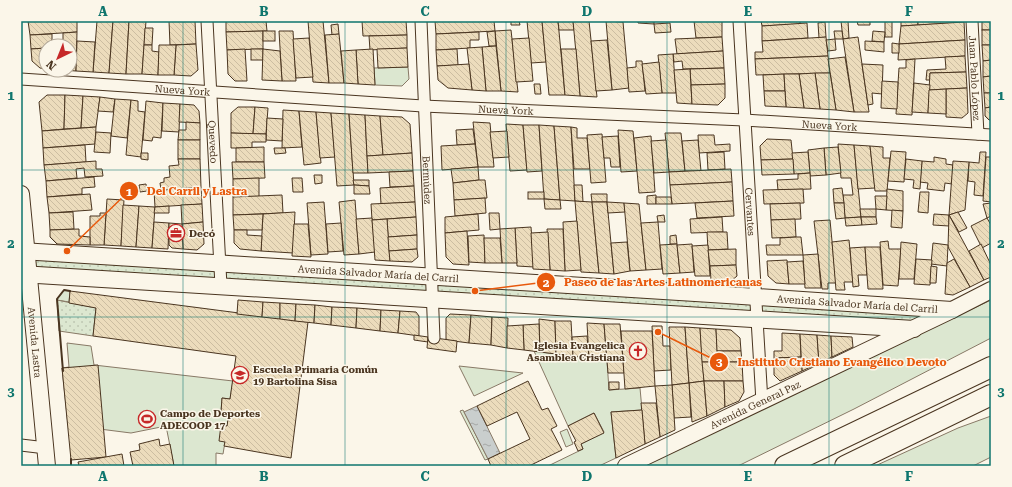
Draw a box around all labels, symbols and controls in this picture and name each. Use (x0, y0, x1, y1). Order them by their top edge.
text: A (98, 4, 108, 19)
text: B (259, 4, 269, 19)
text: C (420, 4, 430, 19)
text: D (582, 4, 592, 19)
text: E (744, 4, 752, 19)
text: F (905, 4, 913, 19)
street label: Juan Pablo López (967, 35, 982, 121)
north arrow (38, 38, 78, 78)
text: N (44, 57, 59, 73)
street label: Nueva York (154, 83, 211, 98)
text: 1 (7, 88, 15, 103)
text: 1 (997, 88, 1005, 103)
street label: Nueva York (478, 103, 535, 117)
street label: Nueva York (801, 119, 858, 133)
street label: Quevedo (206, 120, 220, 164)
street label: Bermúdez (421, 156, 434, 205)
callout: Del Carril y Lastra (119, 180, 255, 203)
text: 1 (126, 185, 133, 199)
text: Del Carril y Lastra (147, 185, 248, 198)
street label: Cervantes (743, 187, 757, 236)
office icon: Decó (166, 223, 186, 243)
place label: Decó (189, 228, 216, 239)
text: 2 (7, 236, 15, 251)
text: 2 (997, 236, 1005, 251)
street label: Avenida Salvador María del Carril (297, 263, 459, 284)
callout: Paseo de las Artes Latinomericanas (536, 271, 769, 294)
text: 2 (543, 276, 550, 290)
text: Paseo de las Artes Latinomericanas (564, 276, 762, 289)
street label: Avenida Salvador María del Carril (776, 293, 938, 315)
street label: Avenida Lastra (26, 306, 44, 379)
place label: Iglesia Evangelica Asamblea Cristiana (527, 340, 625, 363)
church icon: Iglesia Evangelica Asamblea Cristiana (628, 341, 648, 361)
callout: Instituto Cristiano Evangélico Devoto (709, 350, 954, 373)
text: 3 (716, 355, 723, 369)
text: Instituto Cristiano Evangélico Devoto (737, 356, 947, 369)
place label: Escuela Primaria Común 19 Bartolina Sisa (253, 364, 378, 387)
school or university icon: Escuela Primaria Común 19 Bartolina Sisa (230, 365, 250, 385)
street label: Avenida General Paz (708, 378, 802, 431)
text: 3 (7, 384, 15, 399)
text: 3 (997, 384, 1005, 399)
place label: Campo de Deportes ADECOOP 17 (160, 408, 260, 431)
sports icon: Campo de Deportes ADECOOP 17 (137, 409, 157, 429)
text: A (98, 469, 108, 484)
text: B (259, 469, 269, 484)
text: C (420, 469, 430, 484)
text: D (582, 469, 592, 484)
text: E (744, 469, 752, 484)
text: F (905, 469, 913, 484)

